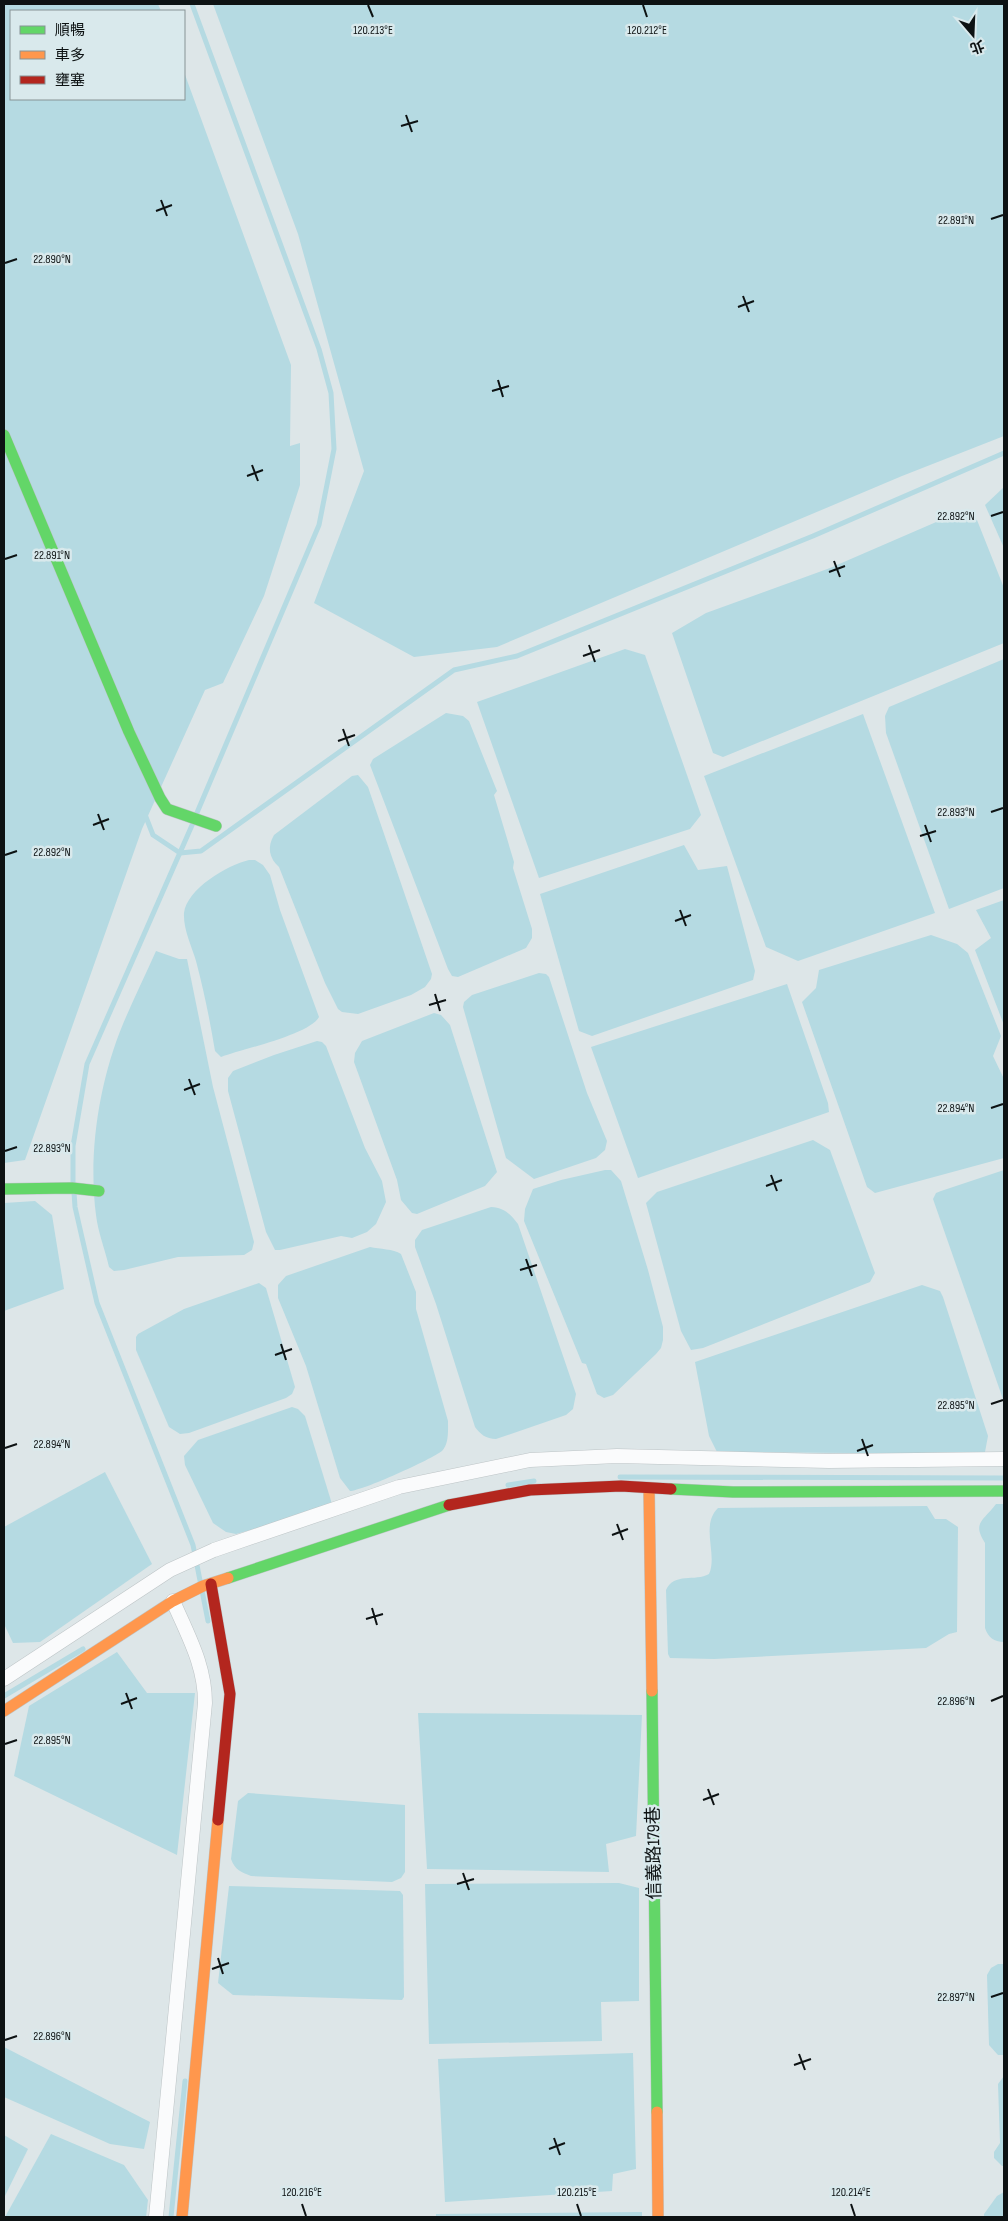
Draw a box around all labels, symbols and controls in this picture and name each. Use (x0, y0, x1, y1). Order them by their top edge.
legend (10, 10, 185, 100)
north arrow (948, 10, 998, 60)
text: 順暢 (55, 21, 85, 40)
text: 120.213°E (353, 23, 393, 38)
text: 120.212°E (627, 23, 667, 38)
text: 北 (968, 37, 986, 57)
text: 車多 (55, 46, 85, 65)
text: 壅塞 (55, 71, 85, 90)
text: 22.891°N (938, 213, 974, 228)
text: 22.890°N (33, 252, 71, 267)
text: 22.892°N (937, 509, 975, 524)
text: 22.891°N (34, 548, 70, 563)
text: 22.893°N (937, 805, 975, 820)
text: 22.892°N (33, 845, 71, 860)
text: 22.894°N (938, 1101, 974, 1116)
text: 22.893°N (33, 1141, 71, 1156)
text: 22.895°N (937, 1398, 975, 1413)
text: 22.894°N (34, 1437, 70, 1452)
text: 22.896°N (937, 1694, 975, 1709)
text: 22.895°N (33, 1733, 71, 1748)
street label: 信義路179巷 (643, 1806, 665, 1900)
text: 22.897°N (937, 1990, 975, 2005)
text: 22.896°N (33, 2029, 71, 2044)
text: 120.216°E (282, 2185, 322, 2200)
text: 120.215°E (557, 2185, 597, 2200)
text: 120.214°E (831, 2185, 871, 2200)

